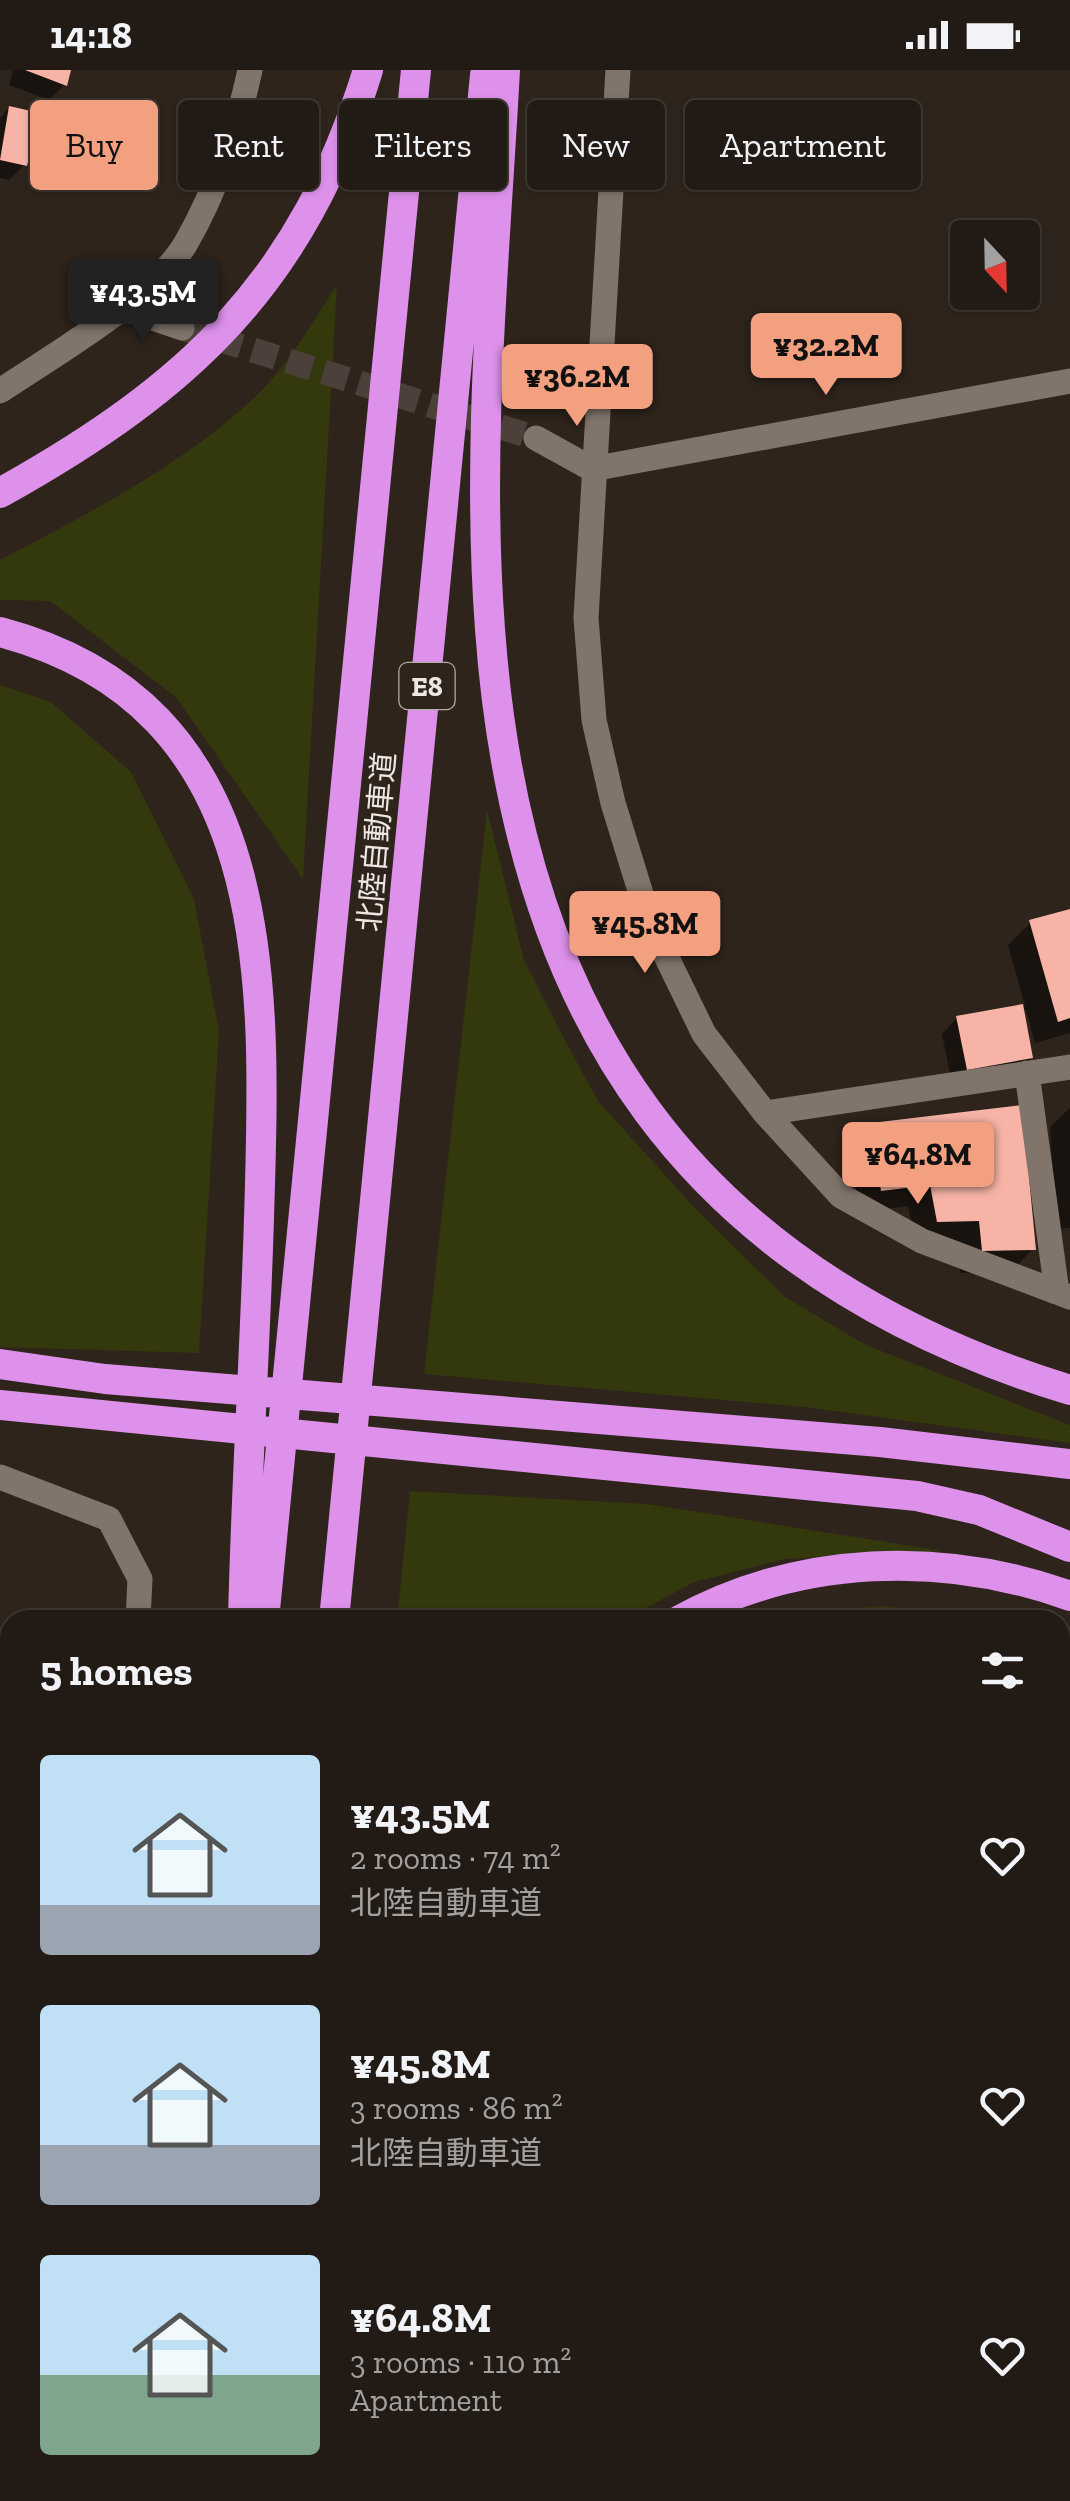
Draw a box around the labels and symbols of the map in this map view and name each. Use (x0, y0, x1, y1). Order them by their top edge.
north arrow (950, 220, 1040, 310)
pin: ¥43.5M (62, 259, 224, 344)
pin: ¥32.2M (745, 313, 907, 398)
pin: ¥36.2M (496, 344, 658, 429)
road number: E8 (400, 663, 454, 709)
street label: 北陸自動車道 (351, 751, 403, 933)
pin: ¥45.8M (564, 891, 726, 976)
pin: ¥64.8M (837, 1122, 999, 1207)

